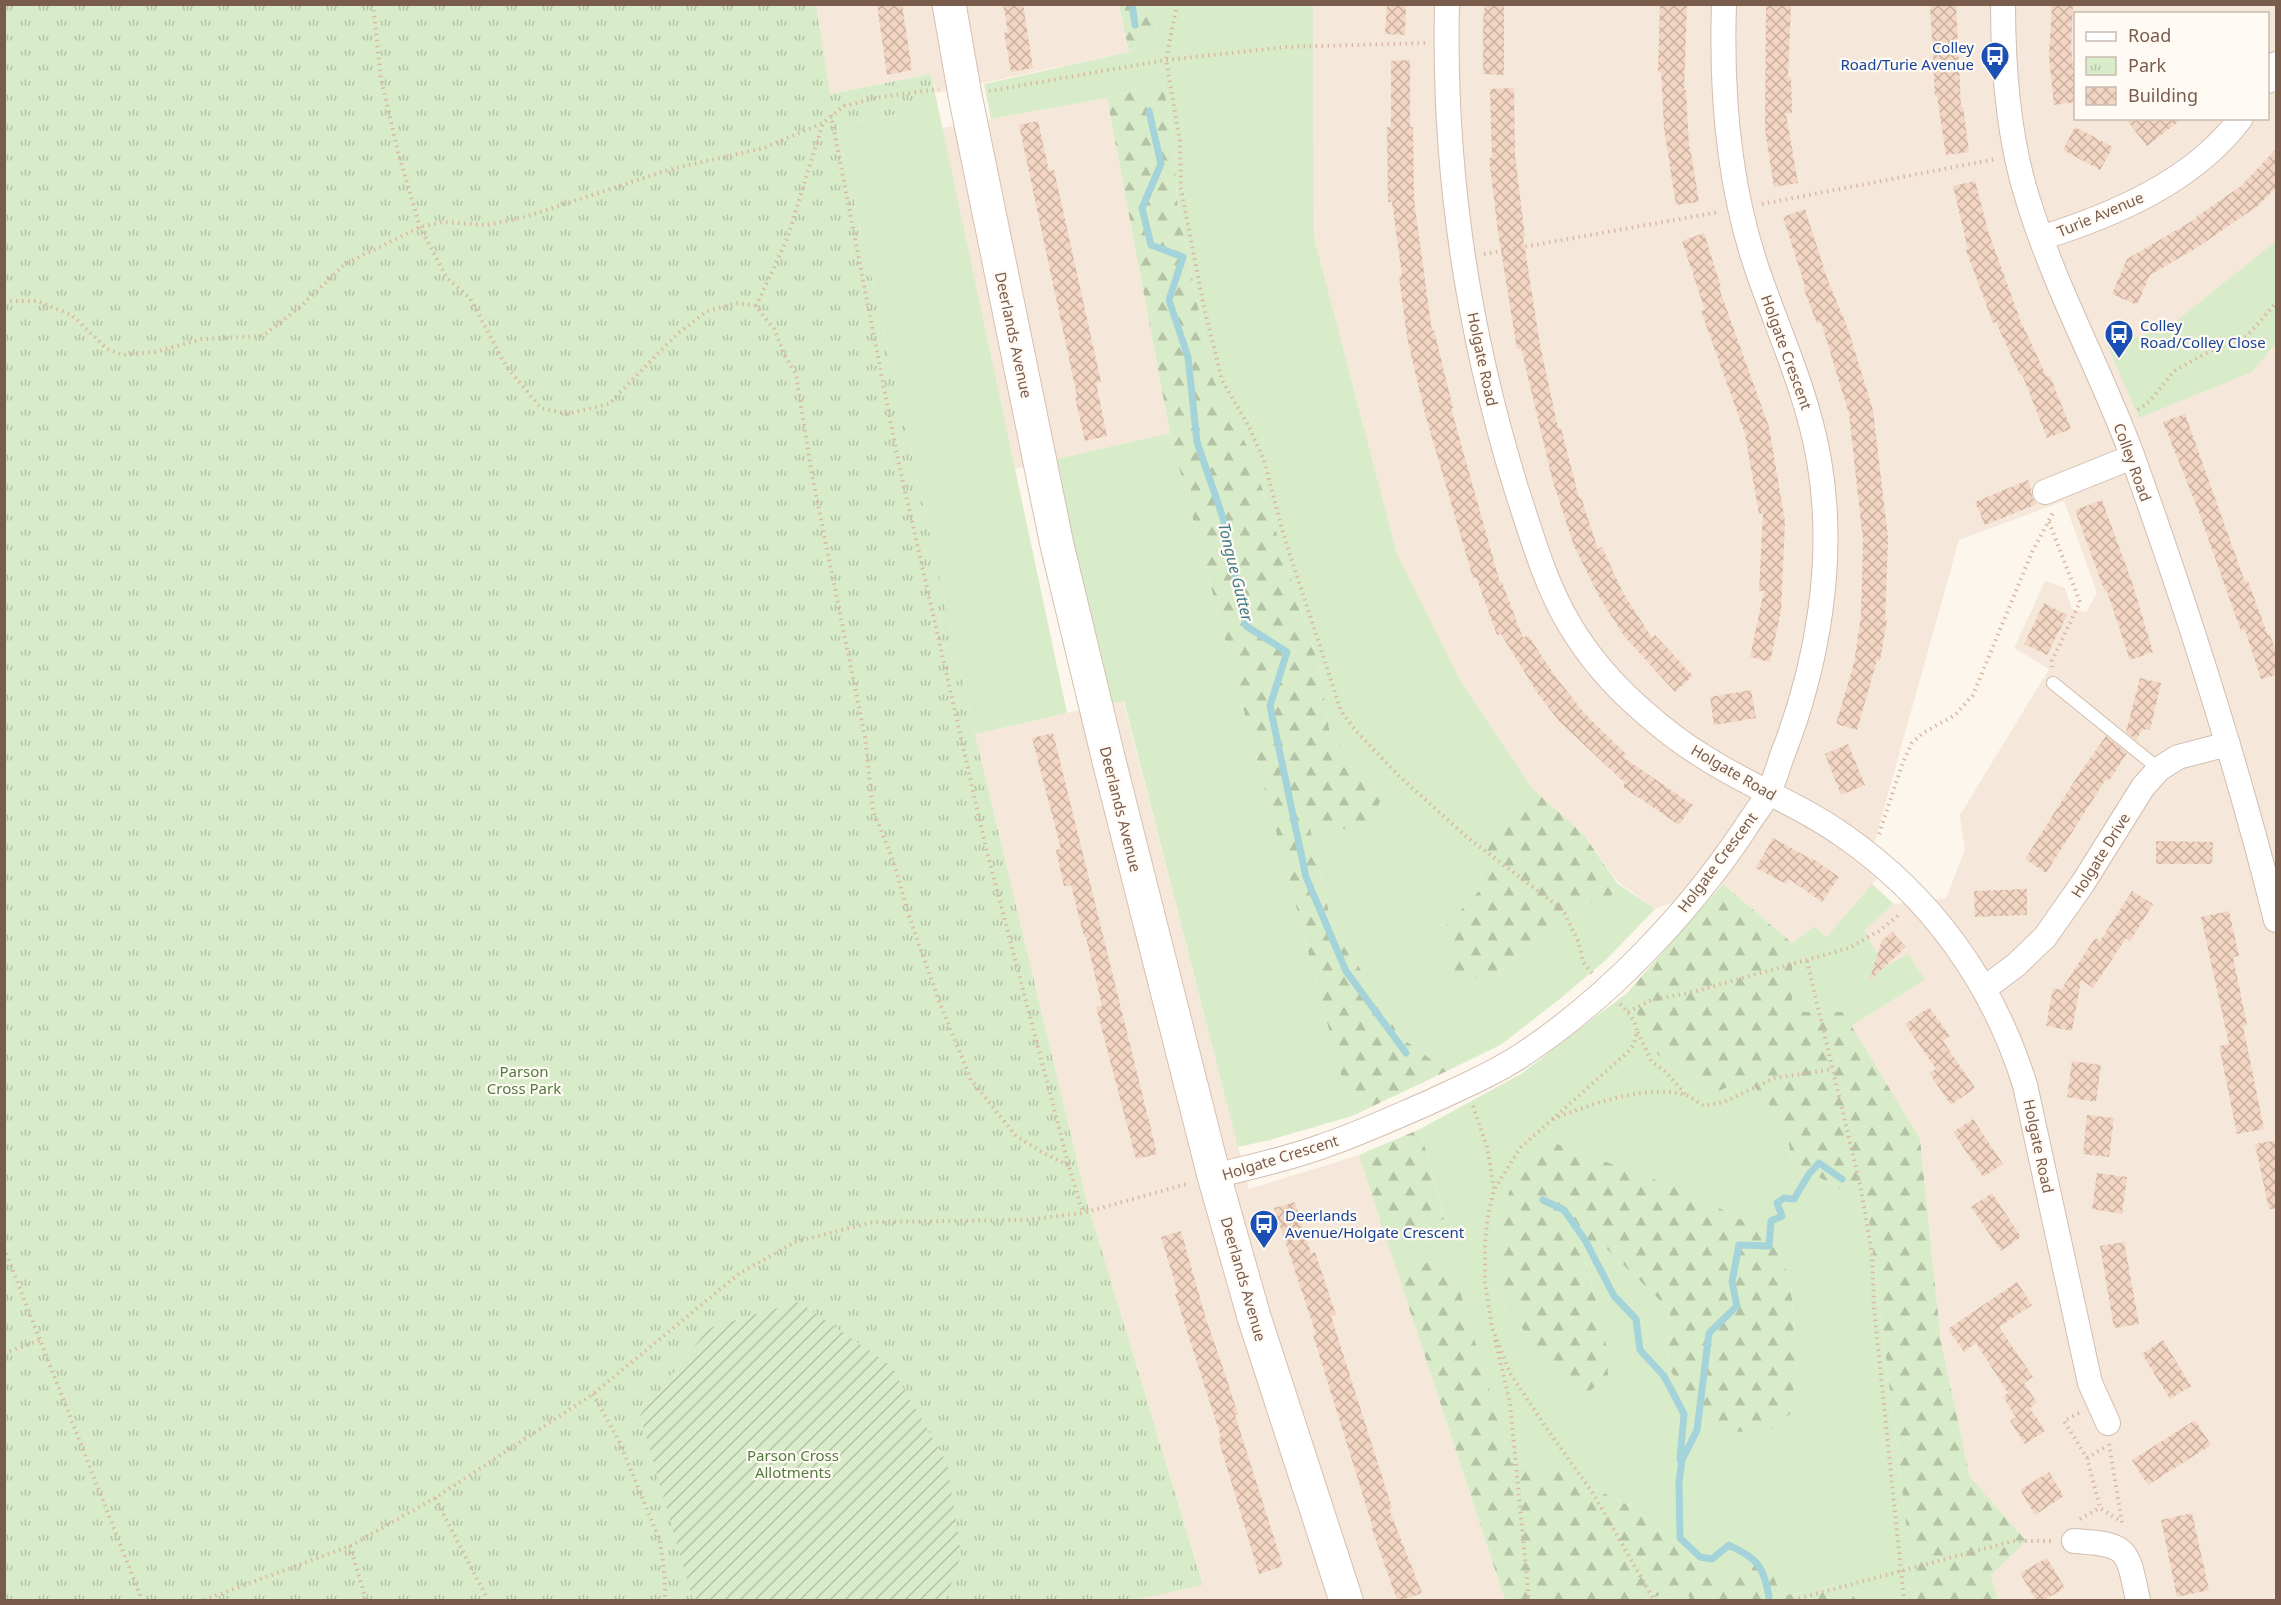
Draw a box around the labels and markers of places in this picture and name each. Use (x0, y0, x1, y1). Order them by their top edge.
place label: Colley Road/Turie Avenue (1840, 37, 1974, 74)
bus stop icon: Colley Road/Turie Avenue (1979, 40, 2011, 82)
place label: Colley Road/Colley Close (2140, 315, 2266, 352)
bus stop icon: Colley Road/Colley Close (2103, 318, 2135, 360)
place label: Deerlands Avenue/Holgate Crescent (1285, 1205, 1465, 1242)
bus stop icon: Deerlands Avenue/Holgate Crescent (1248, 1208, 1280, 1250)

